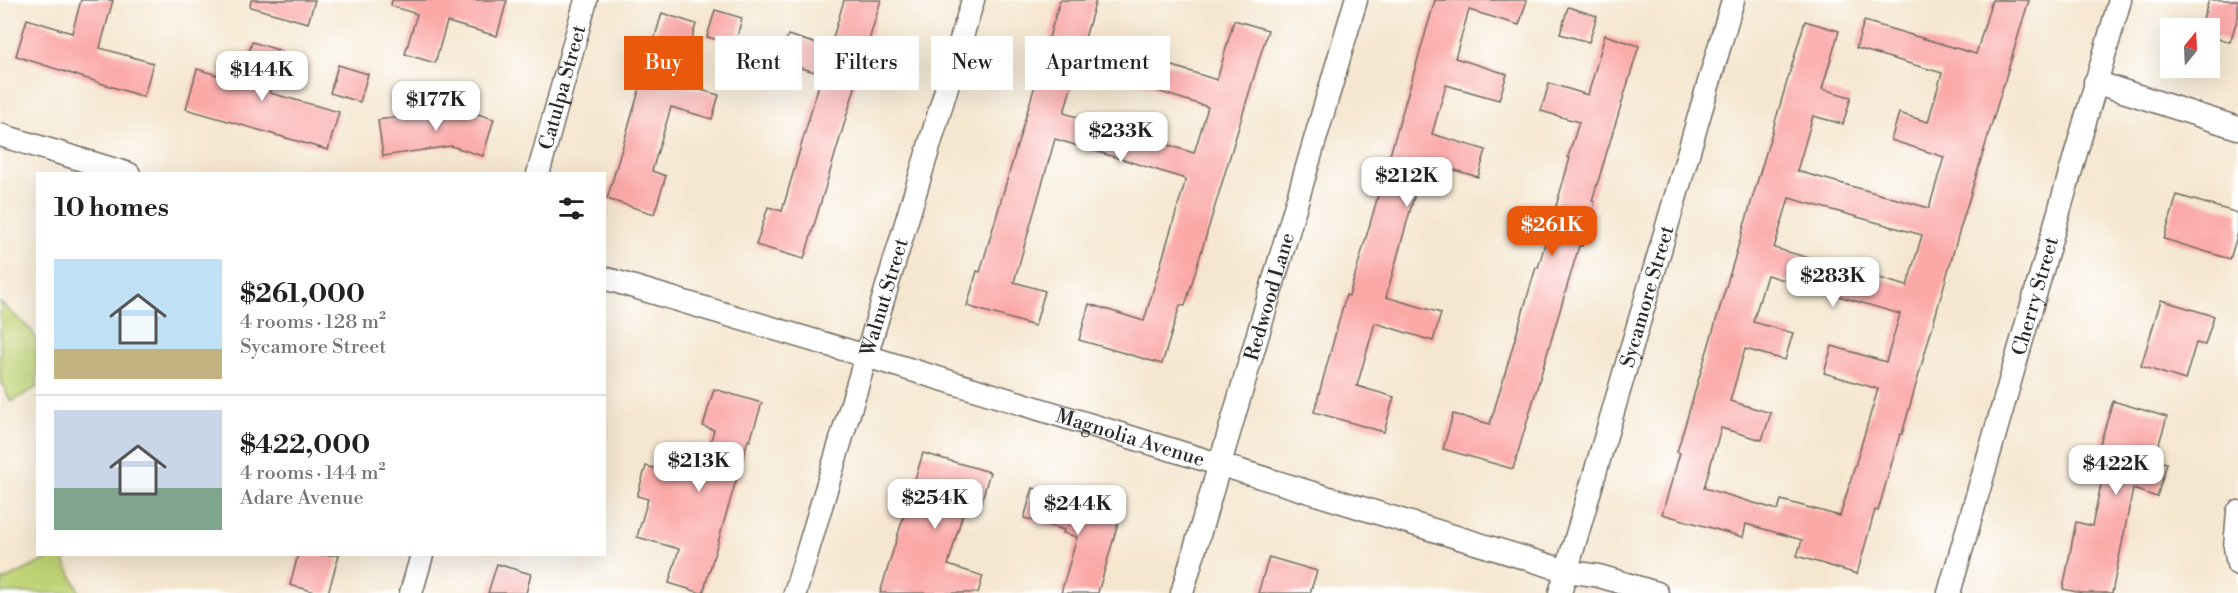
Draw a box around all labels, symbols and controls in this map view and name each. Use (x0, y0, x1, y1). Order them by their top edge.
north arrow (2160, 18, 2220, 78)
map controls (2160, 18, 2220, 78)
street label: Catulpa Street (534, 22, 593, 153)
chip: Buy (624, 36, 703, 90)
chip: Rent (715, 36, 802, 90)
chip: Filters (814, 36, 919, 90)
chip: New (931, 36, 1013, 90)
chip: Apartment (1025, 36, 1170, 90)
pin: $144K (220, 51, 304, 102)
text: $144K (230, 58, 294, 83)
pin: $177K (394, 81, 478, 132)
text: $177K (406, 88, 466, 113)
pin: $233K (1079, 112, 1163, 163)
text: $233K (1089, 119, 1153, 144)
pin: $212K (1365, 157, 1449, 208)
text: $212K (1375, 164, 1439, 189)
text: 10 homes (54, 192, 169, 224)
icon: filters (555, 192, 588, 225)
pin: $261K (1510, 206, 1594, 257)
text: $261K (1521, 213, 1583, 238)
street label: Sycamore Street (1615, 223, 1680, 371)
street label: Redwood Lane (1240, 230, 1301, 364)
street label: Cherry Street (2007, 234, 2065, 359)
street label: Walnut Street (855, 236, 915, 360)
pin: $283K (1791, 257, 1875, 308)
text: $283K (1800, 264, 1866, 289)
text: $261,000 (240, 278, 365, 310)
icon: home (102, 283, 174, 355)
text: 4 rooms · 128 m² (240, 310, 386, 335)
text: Sycamore Street (240, 335, 386, 360)
street label: Magnolia Avenue (1053, 404, 1207, 473)
text: $422,000 (240, 429, 370, 461)
icon: home (102, 434, 174, 506)
pin: $213K (657, 442, 741, 493)
pin: $422K (2074, 445, 2158, 496)
text: $213K (668, 449, 730, 474)
text: $422K (2083, 452, 2149, 477)
text: 4 rooms · 144 m² (240, 461, 385, 486)
pin: $254K (893, 479, 977, 530)
pin: $244K (1036, 485, 1120, 536)
text: Adare Avenue (240, 486, 364, 511)
text: $254K (902, 486, 968, 511)
text: $244K (1044, 492, 1112, 517)

